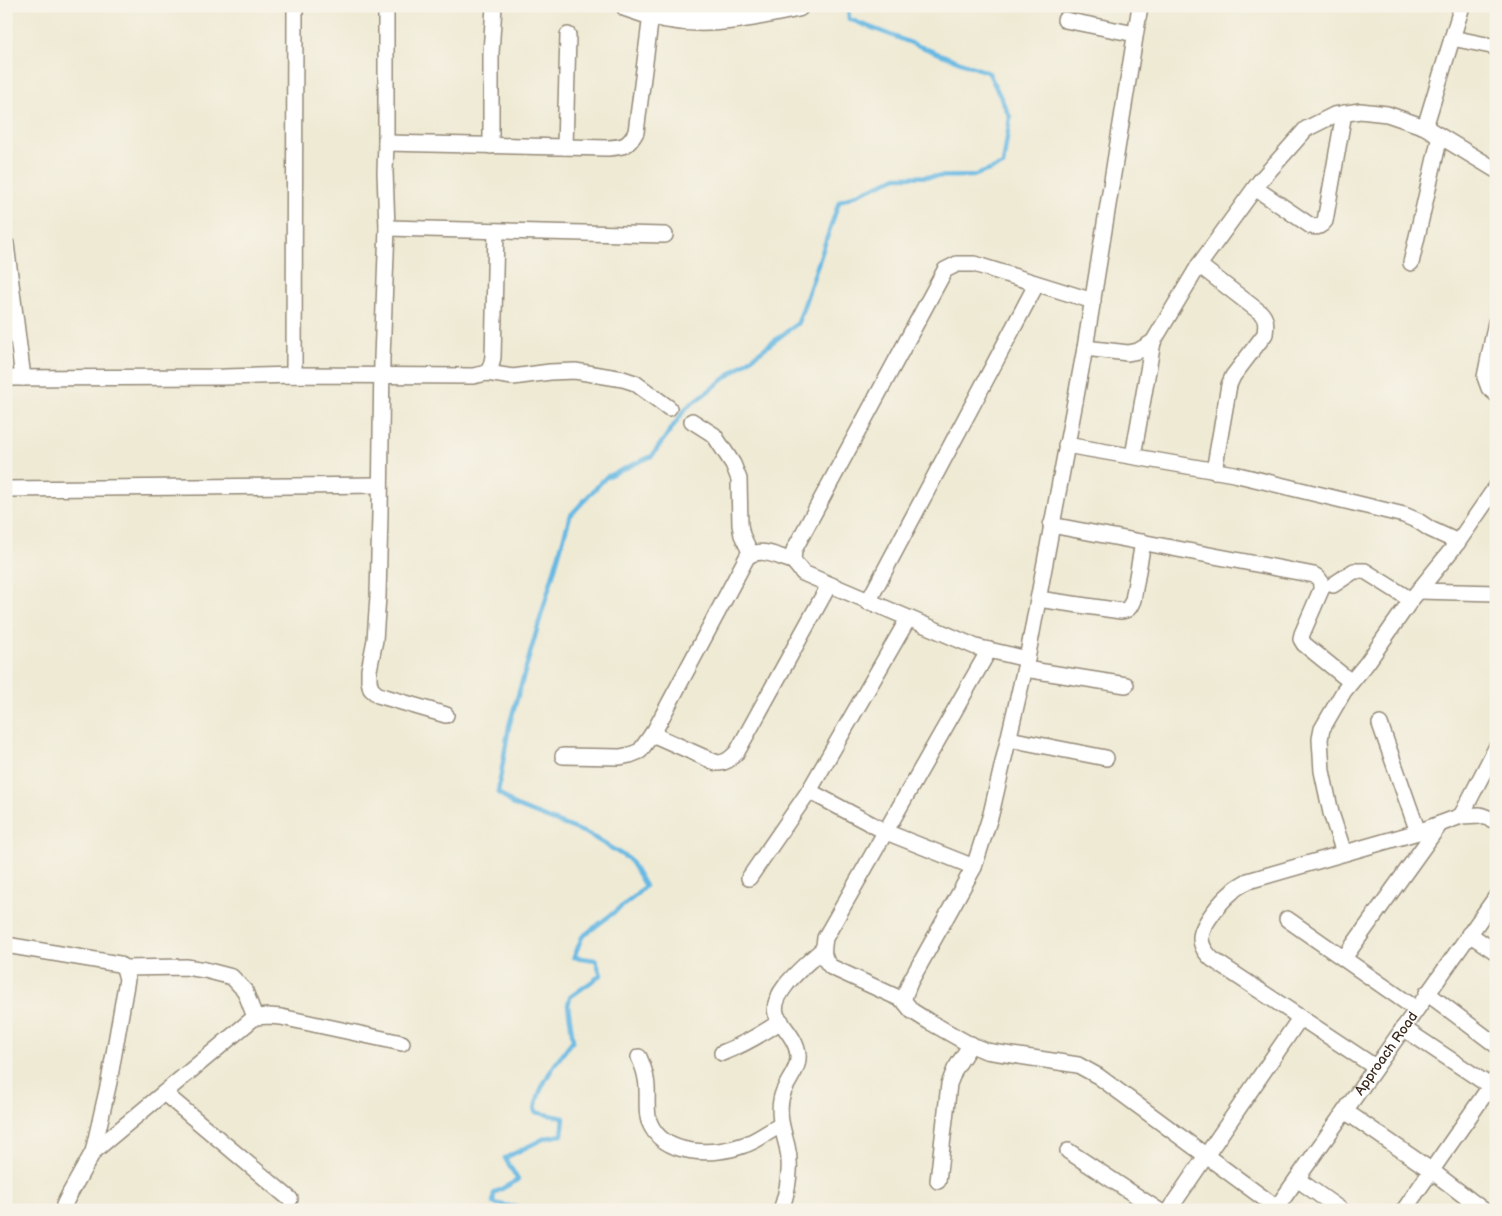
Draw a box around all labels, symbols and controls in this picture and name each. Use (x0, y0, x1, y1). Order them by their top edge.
street label: Approach Road (1350, 1008, 1421, 1098)

